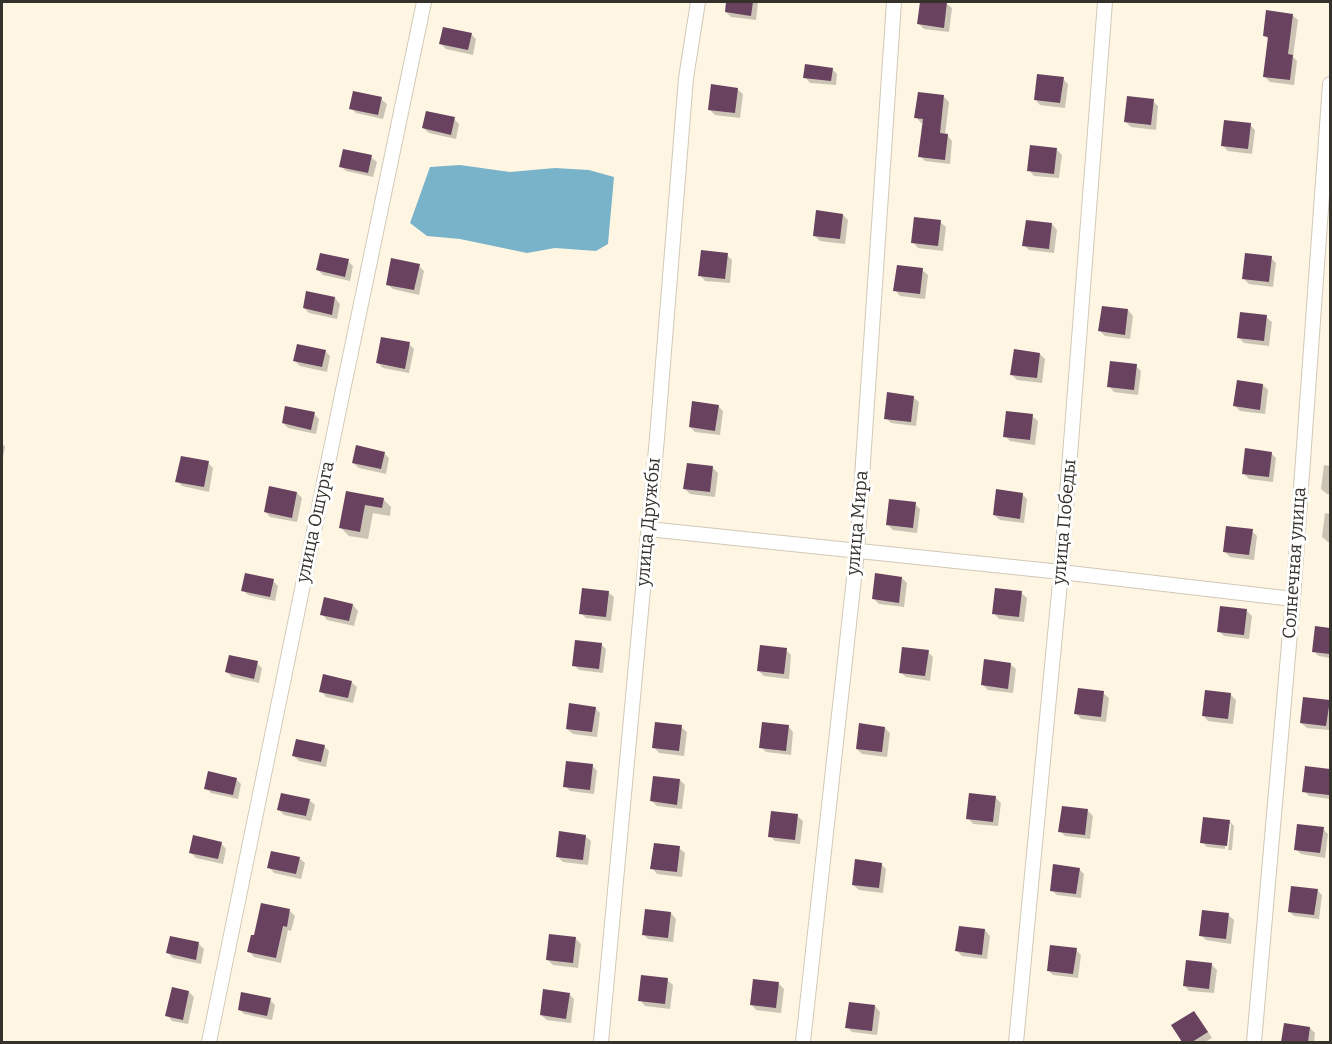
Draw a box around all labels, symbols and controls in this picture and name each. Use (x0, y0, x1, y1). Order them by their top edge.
street label: улица Дружбы (633, 457, 665, 587)
street label: улица Победы (1049, 458, 1081, 586)
street label: улица Ошурга (293, 459, 339, 585)
street label: улица Мира (843, 470, 873, 576)
street label: Солнечная улица (1279, 486, 1311, 640)

